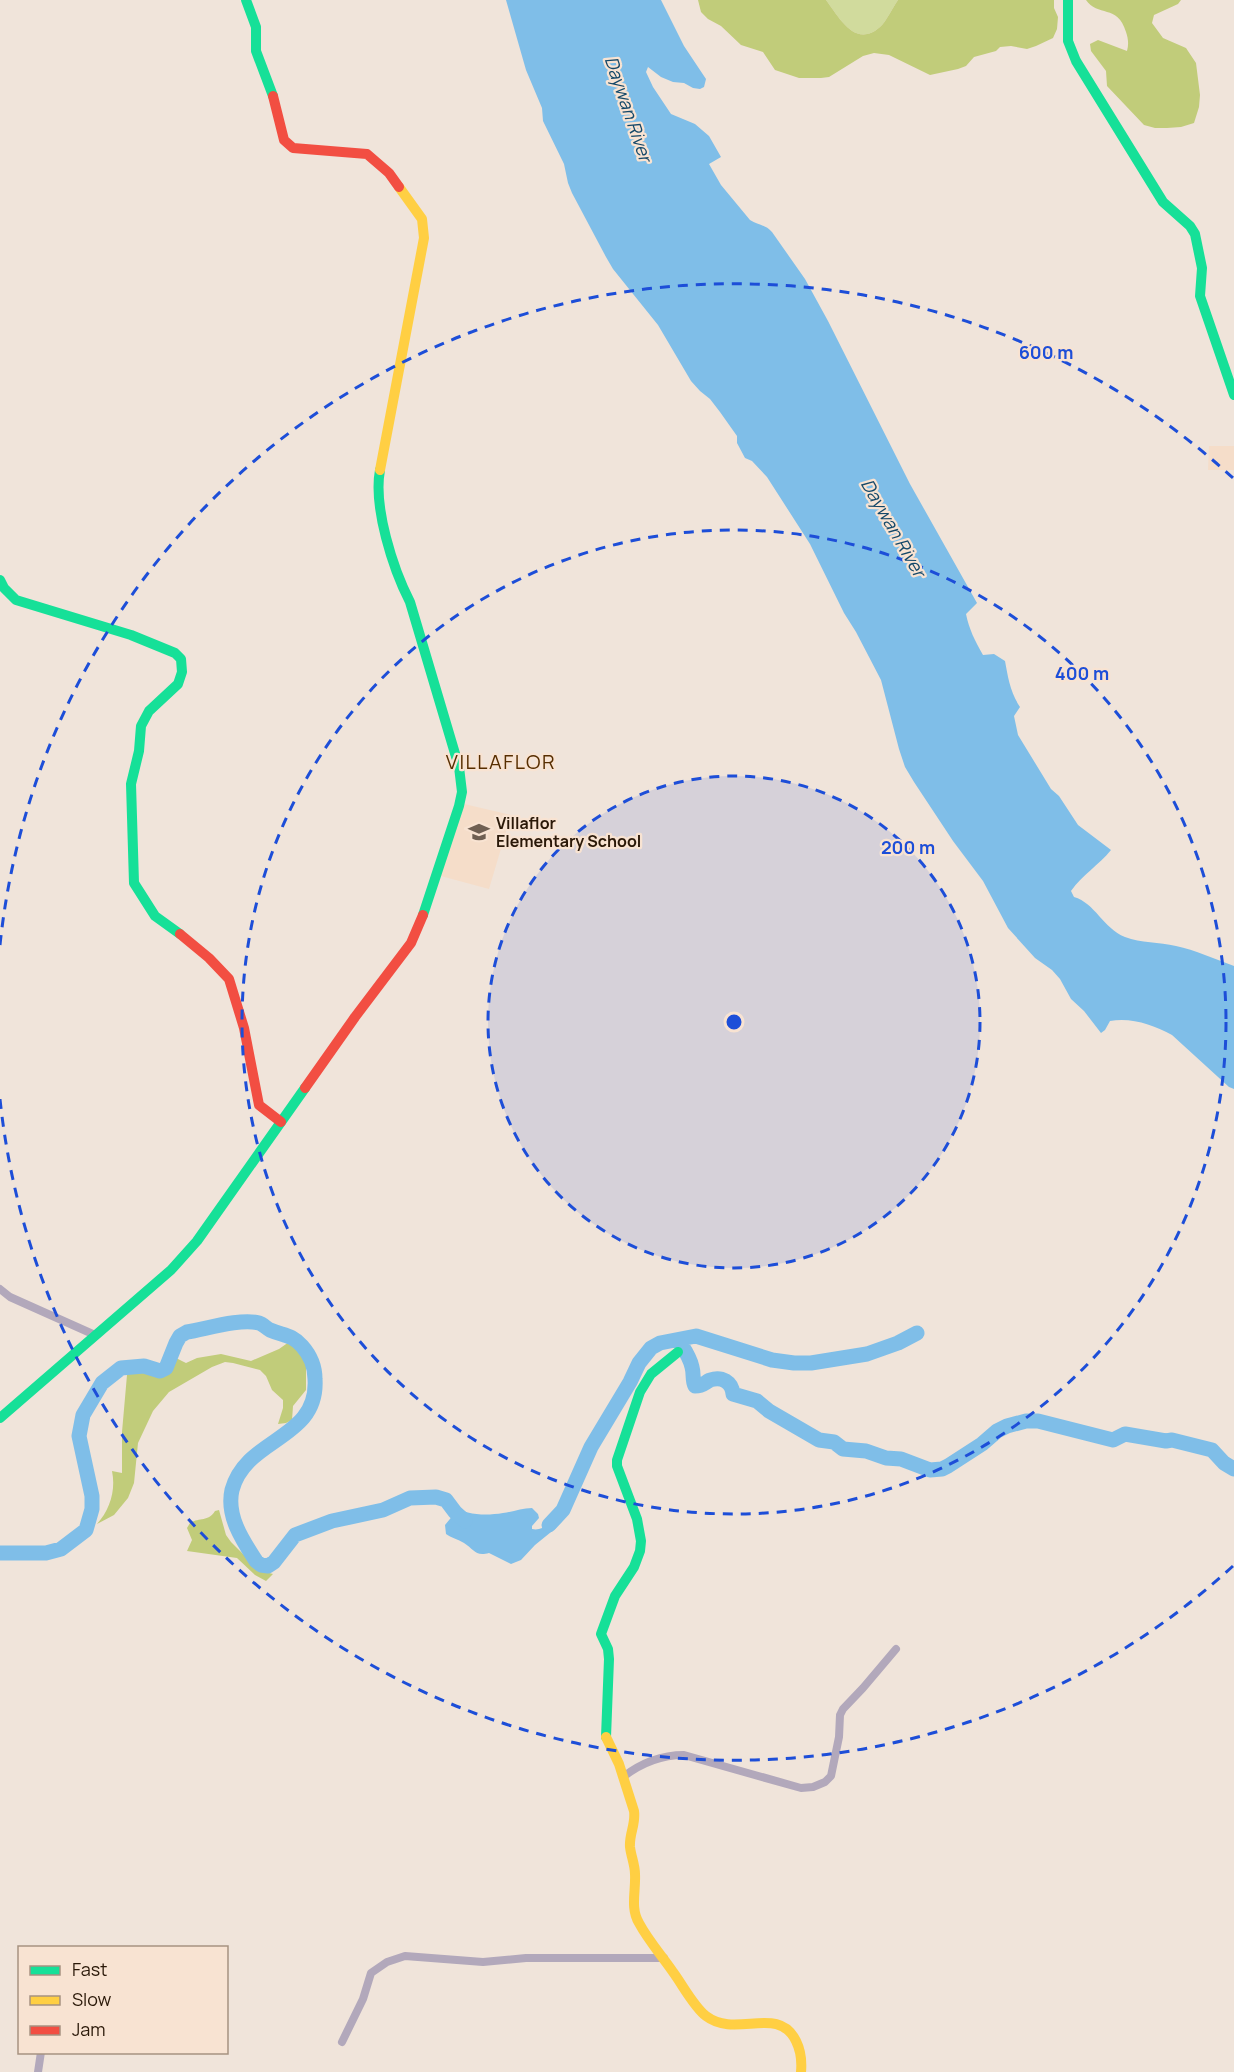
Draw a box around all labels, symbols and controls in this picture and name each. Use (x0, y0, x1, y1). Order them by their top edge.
water label: Daywan River (600, 53, 659, 167)
text: 600 m (1019, 340, 1073, 364)
water label: Daywan River (856, 474, 933, 583)
text: 400 m (1055, 661, 1109, 685)
district label: VILLAFLOR (446, 748, 556, 775)
place label: Villaflor Elementary School (496, 812, 641, 852)
school or university icon: Villaflor Elementary School (467, 820, 491, 844)
text: 200 m (881, 835, 935, 859)
centre of rings (724, 1012, 744, 1032)
legend (18, 1946, 228, 2054)
text: Fast (72, 1957, 107, 1981)
text: Slow (72, 1987, 112, 2011)
text: Jam (72, 2017, 106, 2041)

